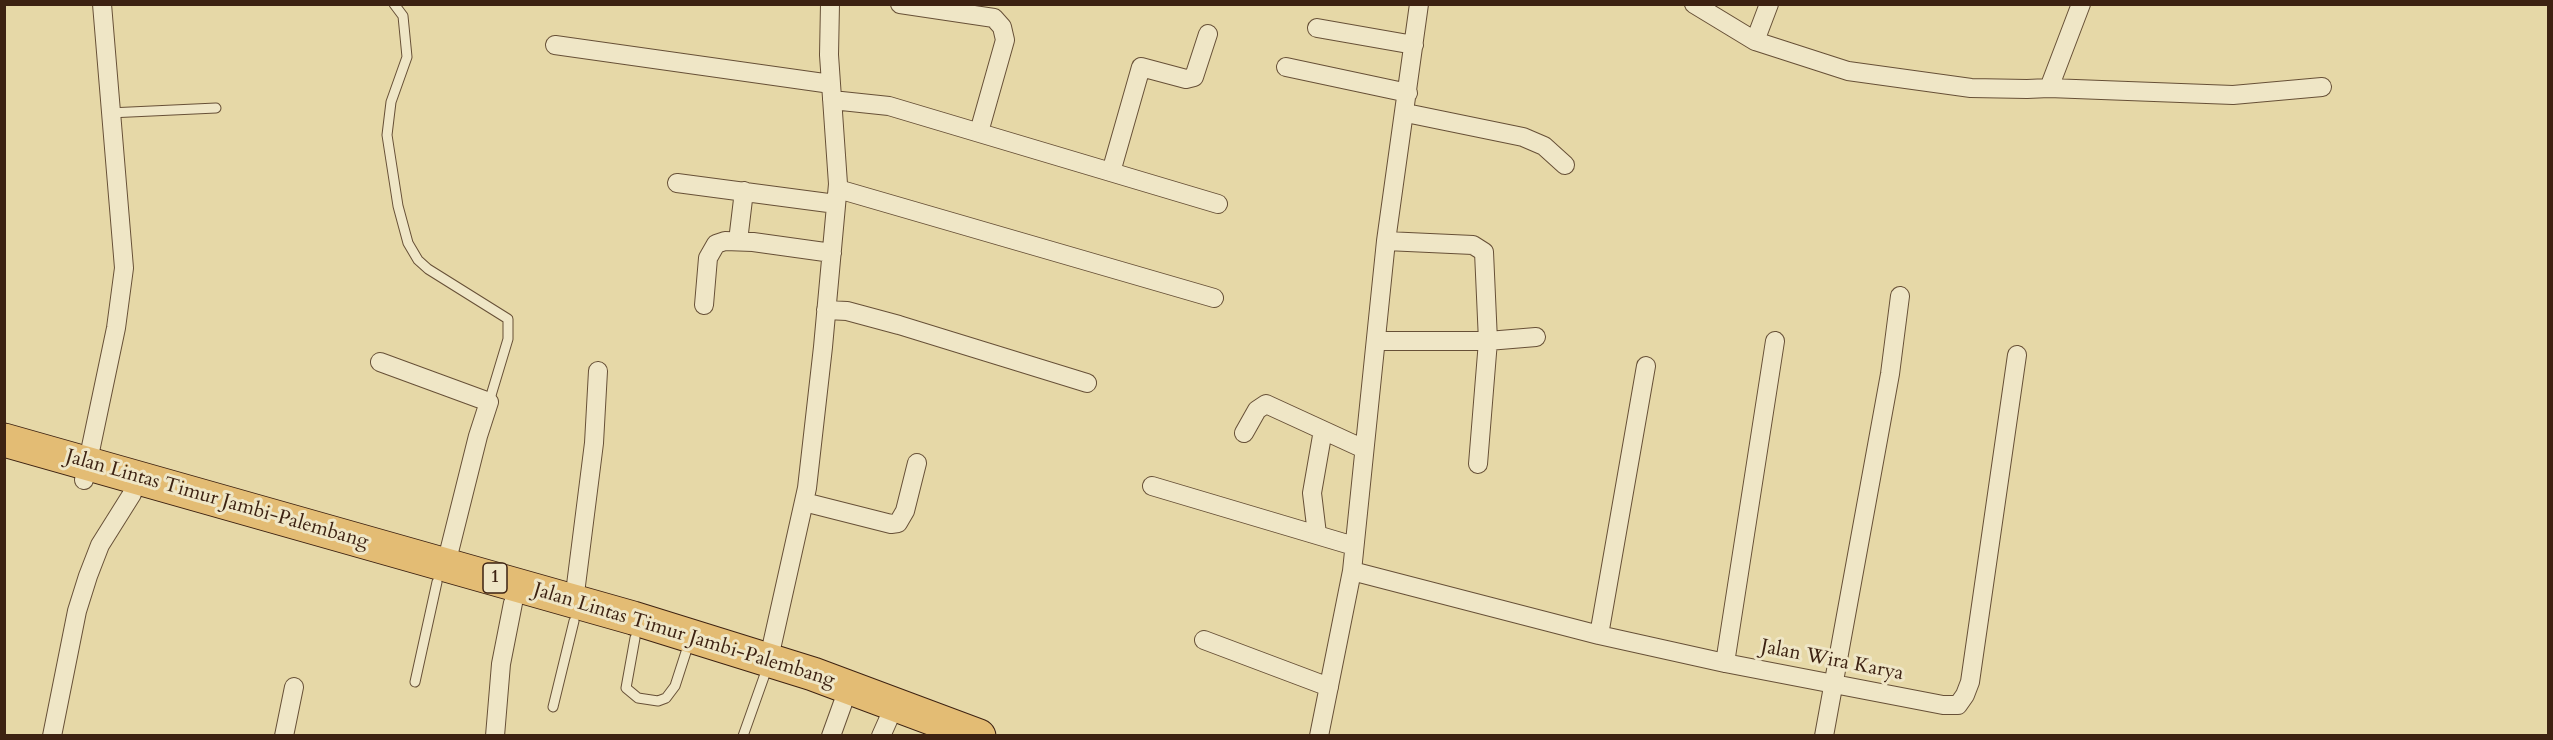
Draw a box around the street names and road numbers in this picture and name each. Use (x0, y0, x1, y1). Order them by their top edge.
street label: Jalan Lintas Timur Jambi-Palembang (63, 445, 371, 555)
road number: 1 (483, 563, 507, 593)
street label: Jalan Lintas Timur Jambi-Palembang (530, 579, 838, 693)
street label: Jalan Wira Karya (1759, 635, 1905, 687)

